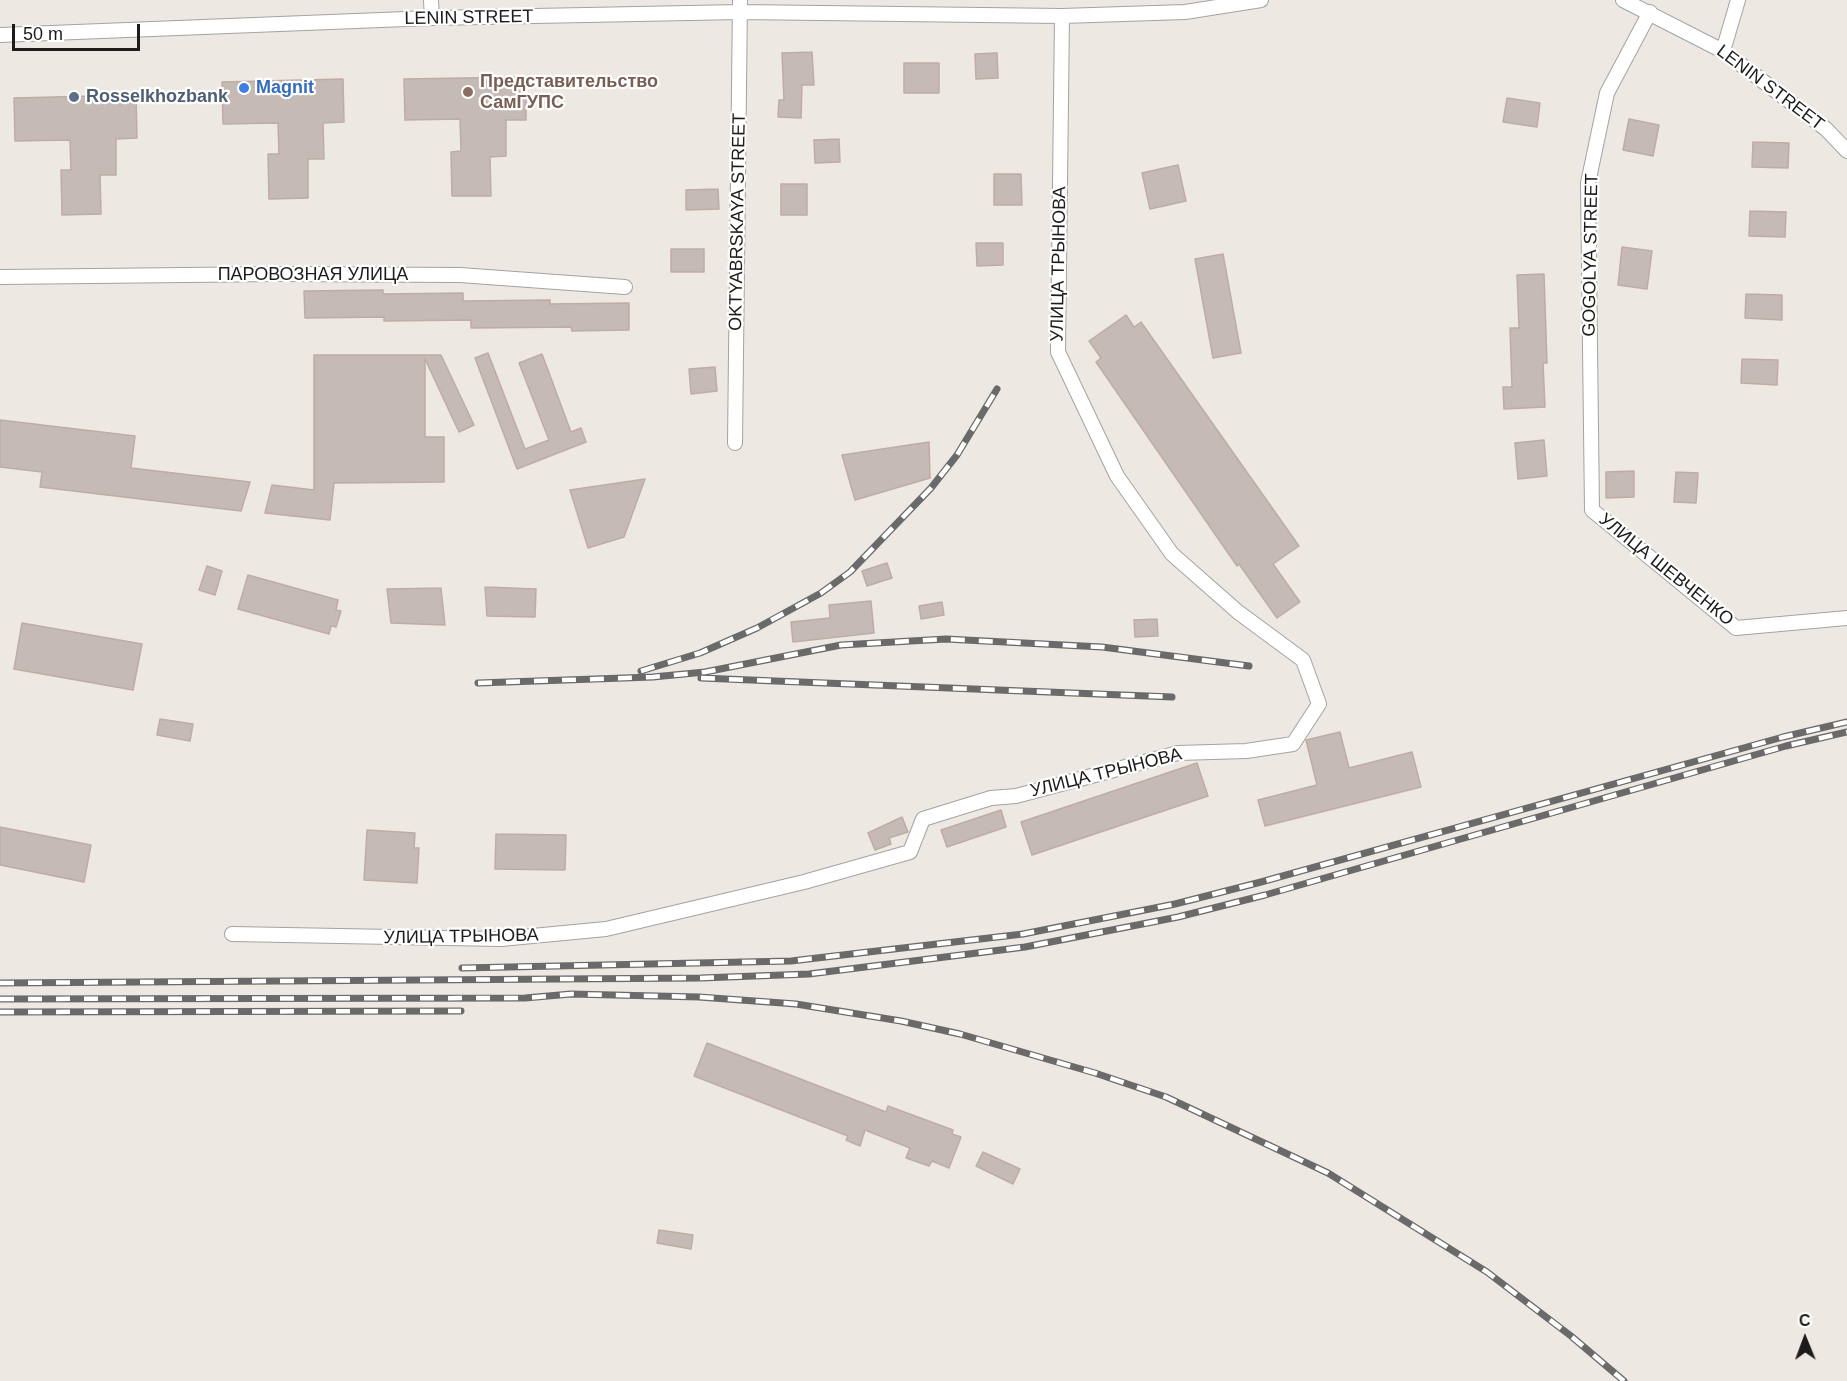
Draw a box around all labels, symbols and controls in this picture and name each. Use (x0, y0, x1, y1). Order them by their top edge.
street label: LENIN STREET (404, 6, 534, 30)
scale bar (15, 12, 142, 50)
text: 50 m (23, 24, 63, 44)
street label: LENIN STREET (1712, 41, 1828, 135)
place label: Представительство СамГУПС (480, 71, 658, 113)
place label: Magnit (256, 77, 314, 99)
marker: Magnit (237, 81, 251, 95)
marker: Представительство СамГУПС (461, 85, 475, 99)
place label: Rosselkhozbank (86, 86, 228, 108)
marker: Rosselkhozbank (67, 90, 81, 104)
street label: OKTYABRSKAYA STREET (725, 113, 751, 331)
street label: GOGOLYA STREET (1579, 173, 1603, 337)
street label: УЛИЦА ТРЫНОВА (1047, 186, 1071, 342)
street label: ПАРОВОЗНАЯ УЛИЦА (218, 264, 408, 286)
street label: УЛИЦА ШЕВЧЕНКО (1594, 509, 1738, 631)
street label: УЛИЦА ТРЫНОВА (1028, 744, 1184, 802)
street label: УЛИЦА ТРЫНОВА (383, 925, 539, 949)
north arrow (1775, 1309, 1835, 1369)
text: С (1799, 1312, 1811, 1329)

